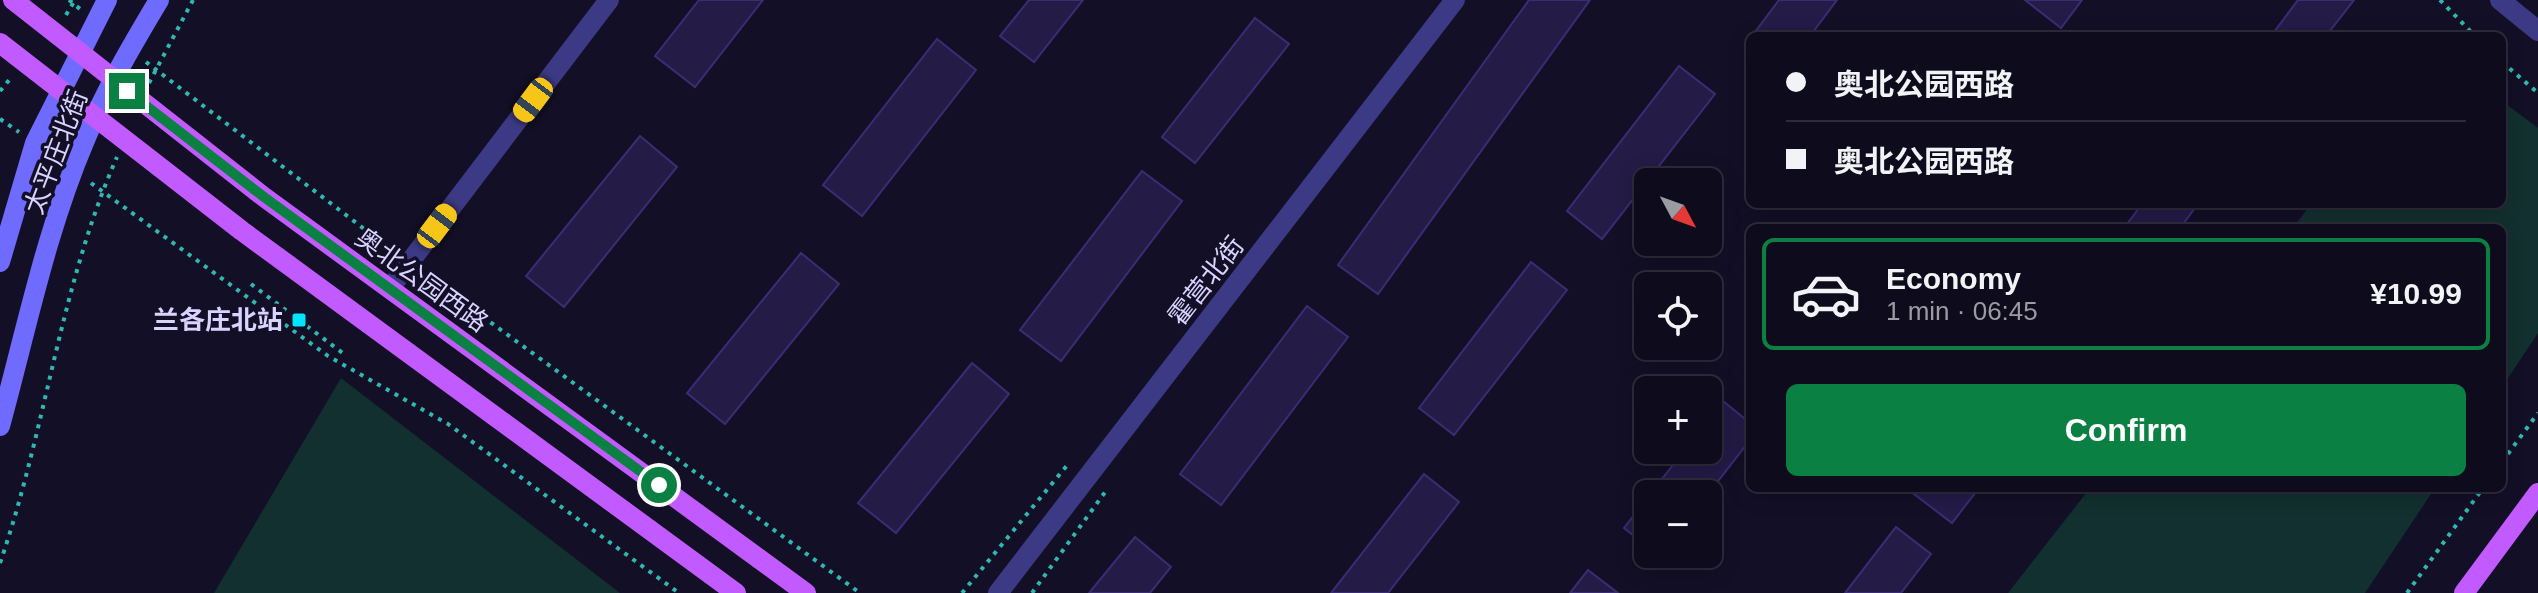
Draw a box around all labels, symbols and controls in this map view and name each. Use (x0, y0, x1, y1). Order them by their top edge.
text: 奥北公园西路 (1834, 68, 2014, 101)
route end (109, 73, 145, 109)
car (509, 74, 557, 126)
street label: 太平庄北街 (19, 86, 93, 218)
text: 奥北公园西路 (1834, 145, 2014, 178)
north arrow (1634, 168, 1722, 256)
map controls (1634, 168, 1722, 568)
car (413, 200, 461, 252)
street label: 奥北公园西路 (350, 222, 494, 338)
street label: 霍营北街 (1162, 231, 1250, 331)
icon: car (1790, 258, 1862, 330)
text: Economy (1886, 262, 2021, 295)
button: locate (1634, 272, 1722, 360)
text: ¥10.99 (2370, 277, 2462, 310)
text: 1 min · 06:45 (1886, 296, 2038, 326)
place label: 兰各庄北站 (153, 305, 283, 335)
marker: 兰各庄北站 (290, 311, 308, 329)
button: + (1634, 376, 1722, 464)
button: Confirm (1786, 384, 2466, 476)
route start (641, 467, 677, 503)
button: − (1634, 480, 1722, 568)

